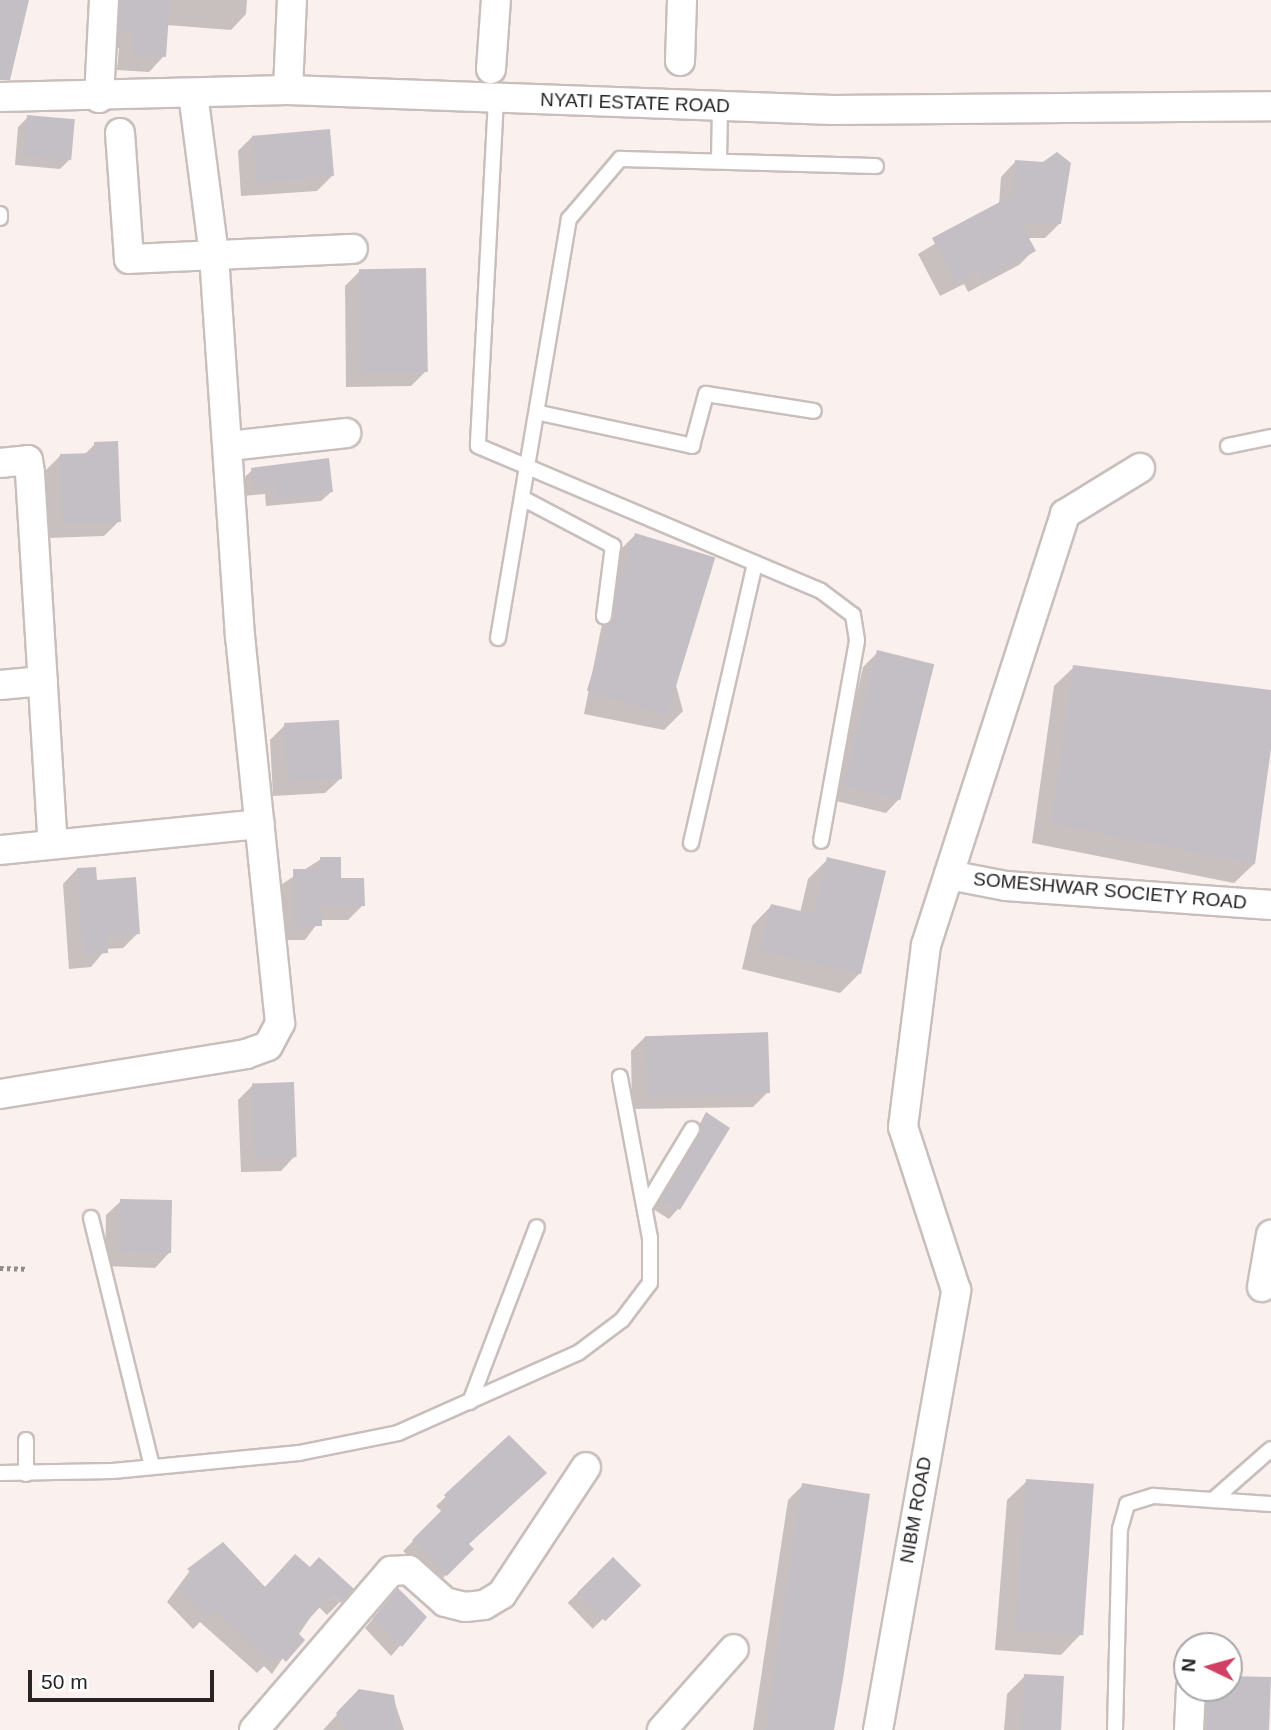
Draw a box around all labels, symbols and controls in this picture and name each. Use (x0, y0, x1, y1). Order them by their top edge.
street label: NYATI ESTATE ROAD (540, 88, 730, 118)
street label: SOMESHWAR SOCIETY ROAD (972, 868, 1248, 914)
street label: NIBM ROAD (895, 1455, 937, 1565)
north arrow (1173, 1632, 1243, 1702)
scale bar (32, 1656, 217, 1700)
text: N (1178, 1658, 1200, 1673)
text: 50 m (41, 1670, 88, 1693)

